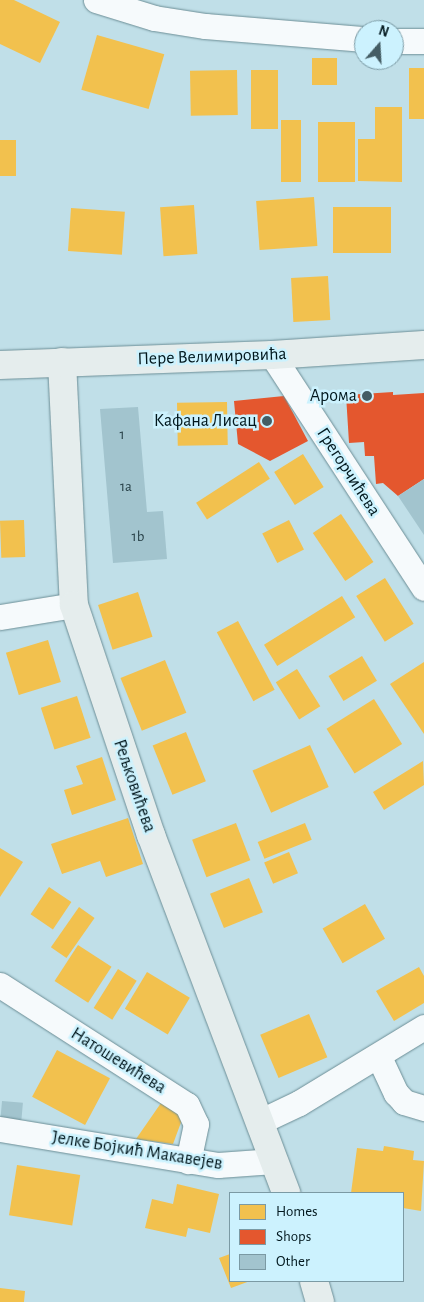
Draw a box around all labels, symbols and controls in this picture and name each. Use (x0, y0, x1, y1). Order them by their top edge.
north arrow (354, 20, 404, 70)
text: N (377, 24, 390, 40)
street label: Пере Велимировића (137, 344, 287, 370)
place label: Арома (310, 385, 357, 407)
marker: Арома (361, 390, 373, 402)
place label: Кафана Лисац (154, 410, 257, 432)
marker: Кафана Лисац (261, 415, 273, 427)
street label: Грегорчићева (311, 424, 385, 520)
house number: 1 (119, 426, 125, 444)
house number: 1a (120, 478, 132, 496)
house number: 1b (132, 528, 144, 546)
street label: Рељковићева (108, 737, 160, 835)
street label: Натошевићева (66, 1023, 170, 1099)
street label: Јелке Бојкић Макавејев (50, 1127, 224, 1175)
legend (229, 1192, 404, 1282)
text: Homes (276, 1204, 318, 1219)
text: Shops (276, 1229, 311, 1244)
text: Other (276, 1254, 310, 1269)

